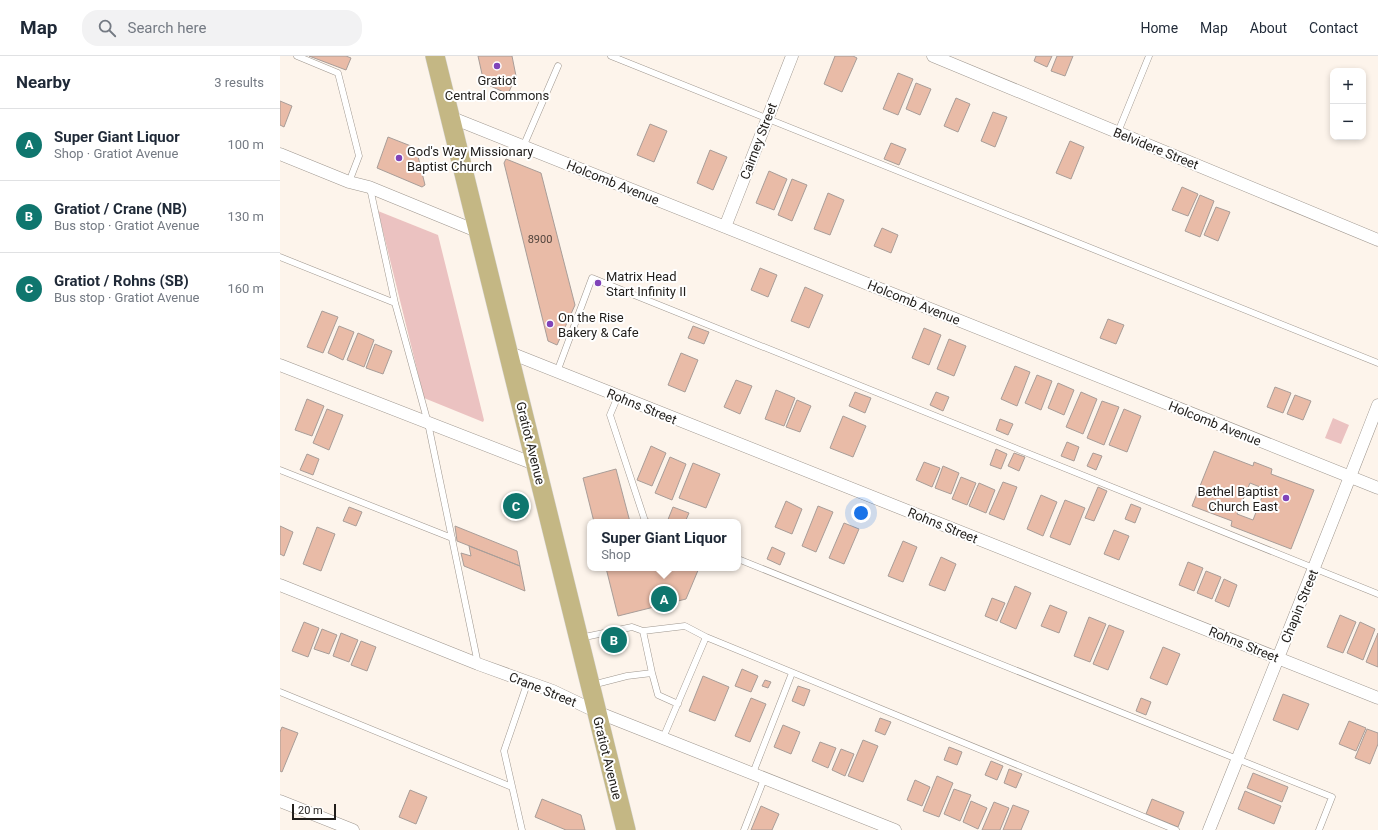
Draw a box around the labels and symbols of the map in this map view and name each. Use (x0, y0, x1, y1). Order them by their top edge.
marker: Gratiot Central Commons (492, 61, 502, 71)
place label: Gratiot Central Commons (445, 73, 549, 103)
street label: Cairney Street (737, 101, 780, 182)
street label: Belvidere Street (1111, 125, 1201, 172)
place label: God's Way Missionary Baptist Church (407, 144, 533, 174)
marker: God's Way Missionary Baptist Church (394, 153, 404, 163)
street label: Holcomb Avenue (564, 157, 661, 208)
house number: 8900 (528, 233, 552, 246)
place label: Matrix Head Start Infinity II (606, 269, 686, 299)
street label: Holcomb Avenue (865, 277, 962, 328)
marker: Matrix Head Start Infinity II (593, 278, 603, 288)
place label: On the Rise Bakery & Cafe (558, 310, 639, 340)
marker: On the Rise Bakery & Cafe (545, 319, 555, 329)
street label: Rohns Street (605, 386, 679, 427)
street label: Holcomb Avenue (1166, 398, 1263, 449)
street label: Gratiot Avenue (513, 400, 548, 486)
place label: Bethel Baptist Church East (1197, 484, 1278, 514)
pin: C (503, 491, 529, 521)
marker: Bethel Baptist Church East (1281, 493, 1291, 503)
your location (851, 503, 871, 523)
street label: Rohns Street (906, 505, 980, 546)
street label: Chapin Street (1278, 567, 1321, 645)
pin: A (651, 584, 677, 614)
street label: Rohns Street (1207, 624, 1281, 665)
pin: B (601, 625, 627, 655)
street label: Crane Street (507, 669, 579, 710)
street label: Gratiot Avenue (590, 715, 625, 801)
scale bar (292, 802, 336, 821)

